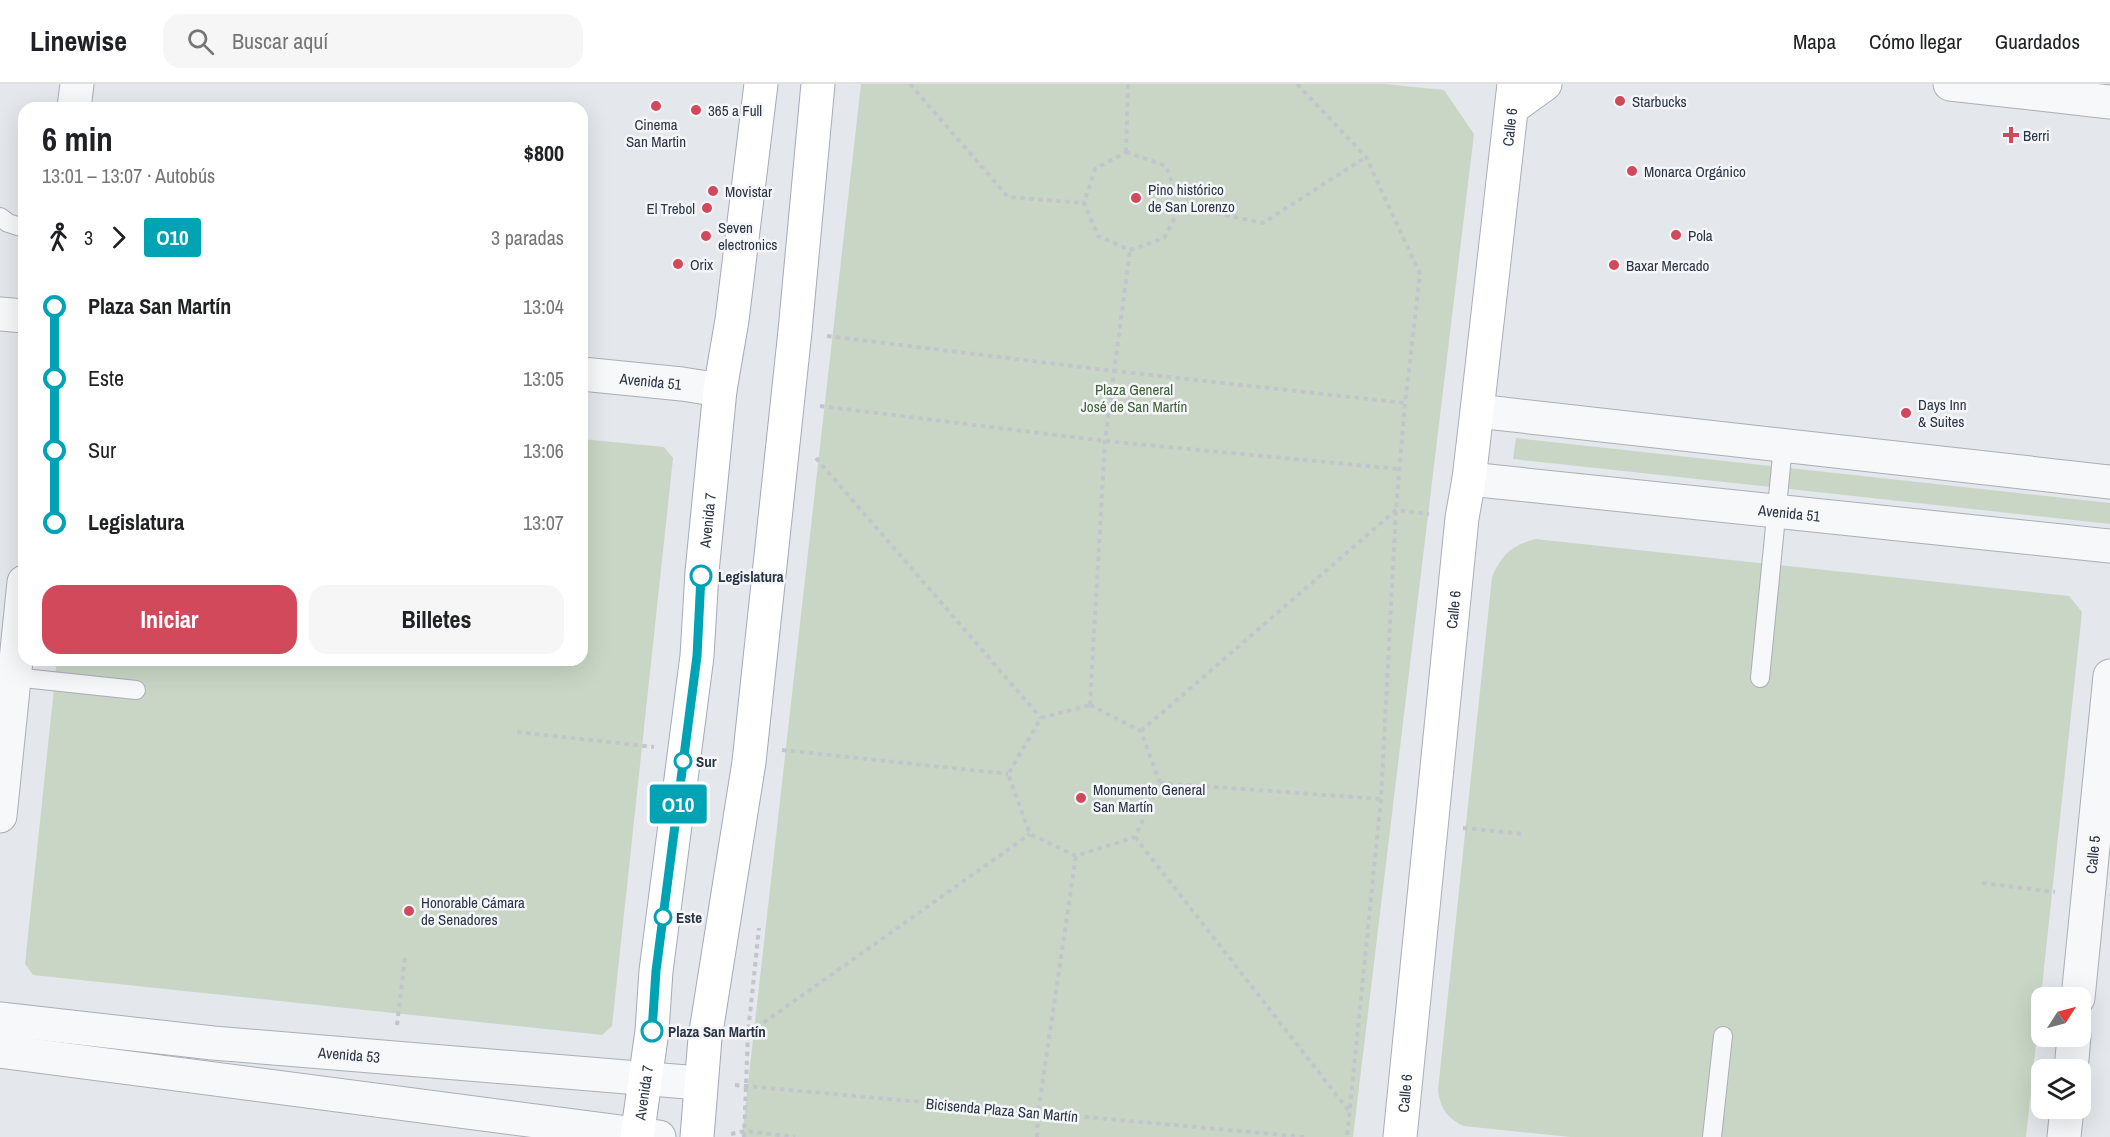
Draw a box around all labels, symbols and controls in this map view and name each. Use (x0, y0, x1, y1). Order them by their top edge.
search box (163, 14, 583, 68)
text: Linewise (30, 22, 127, 60)
icon: search (184, 25, 217, 58)
text: Buscar aquí (232, 26, 328, 56)
text: Mapa (1793, 27, 1836, 56)
text: Cómo llegar (1869, 27, 1962, 56)
text: Guardados (1995, 27, 2080, 56)
place label: Starbucks (1632, 91, 1687, 112)
marker: Starbucks (1613, 94, 1627, 108)
marker: Cinema San Martin (649, 99, 663, 113)
place label: 365 a Full (708, 100, 762, 121)
marker: 365 a Full (689, 103, 703, 117)
street label: Calle 6 (1497, 107, 1522, 147)
place label: Cinema San Martin (626, 114, 686, 152)
text: 6 min (42, 117, 113, 161)
place label: Berri (2023, 125, 2050, 146)
marker: Berri (2004, 128, 2018, 142)
text: $800 (524, 138, 564, 168)
place label: Monarca Orgánico (1644, 161, 1746, 182)
text: 13:01 – 13:07 · Autobús (42, 162, 215, 189)
marker: Monarca Orgánico (1625, 164, 1639, 178)
place label: Pino histórico de San Lorenzo (1148, 179, 1235, 217)
place label: Movistar (725, 181, 772, 202)
marker: Movistar (706, 184, 720, 198)
marker: Pino histórico de San Lorenzo (1129, 191, 1143, 205)
place label: El Trebol (646, 198, 695, 219)
marker: El Trebol (700, 201, 714, 215)
place label: Seven electronics (718, 217, 777, 255)
icon: walk (42, 221, 75, 254)
icon: forward (102, 221, 135, 254)
text: O10 (156, 223, 189, 252)
text: 3 (84, 224, 93, 251)
text: 3 paradas (491, 224, 564, 251)
place label: Pola (1688, 225, 1713, 246)
marker: Pola (1669, 228, 1683, 242)
marker: Seven electronics (699, 229, 713, 243)
place label: Orix (690, 254, 714, 275)
place label: Baxar Mercado (1626, 255, 1710, 276)
marker: Orix (671, 257, 685, 271)
marker: Baxar Mercado (1607, 258, 1621, 272)
text: Plaza San Martín (88, 291, 231, 321)
text: 13:04 (523, 293, 564, 320)
text: Este (88, 363, 124, 393)
text: 13:05 (523, 365, 564, 392)
street label: Avenida 51 (618, 367, 683, 394)
park label: Plaza General José de San Martín (1081, 379, 1187, 417)
place label: Days Inn & Suites (1918, 394, 1967, 432)
marker: Days Inn & Suites (1899, 406, 1913, 420)
text: Sur (88, 435, 116, 465)
text: 13:06 (523, 437, 564, 464)
street label: Avenida 7 (694, 492, 720, 550)
street label: Avenida 51 (1756, 499, 1821, 526)
text: Legislatura (88, 507, 184, 537)
text: 13:07 (523, 509, 564, 536)
marker: Legislatura (690, 565, 712, 587)
place label: Legislatura (718, 566, 784, 587)
button: Iniciar (42, 585, 297, 654)
button: Billetes (309, 585, 564, 654)
street label: Calle 6 (1440, 589, 1465, 630)
place label: Sur (696, 751, 717, 772)
marker: Sur (674, 752, 692, 770)
place label: Monumento General San Martín (1093, 779, 1205, 817)
line badge: O10 (644, 784, 712, 824)
text: O10 (662, 790, 694, 819)
marker: Monumento General San Martín (1074, 791, 1088, 805)
street label: Calle 5 (2080, 834, 2105, 875)
place label: Honorable Cámara de Senadores (421, 892, 525, 930)
marker: Honorable Cámara de Senadores (402, 904, 416, 918)
place label: Este (676, 907, 702, 928)
marker: Este (654, 908, 672, 926)
north arrow (2031, 987, 2091, 1047)
map controls (2031, 987, 2091, 1119)
marker: Plaza San Martín (641, 1020, 663, 1042)
place label: Plaza San Martín (668, 1021, 766, 1042)
street label: Avenida 53 (316, 1041, 381, 1067)
button: layers (2031, 1059, 2091, 1119)
street label: Avenida 7 (629, 1063, 658, 1122)
street label: Calle 6 (1392, 1073, 1417, 1113)
street label: Bicisenda Plaza San Martín (925, 1093, 1079, 1127)

